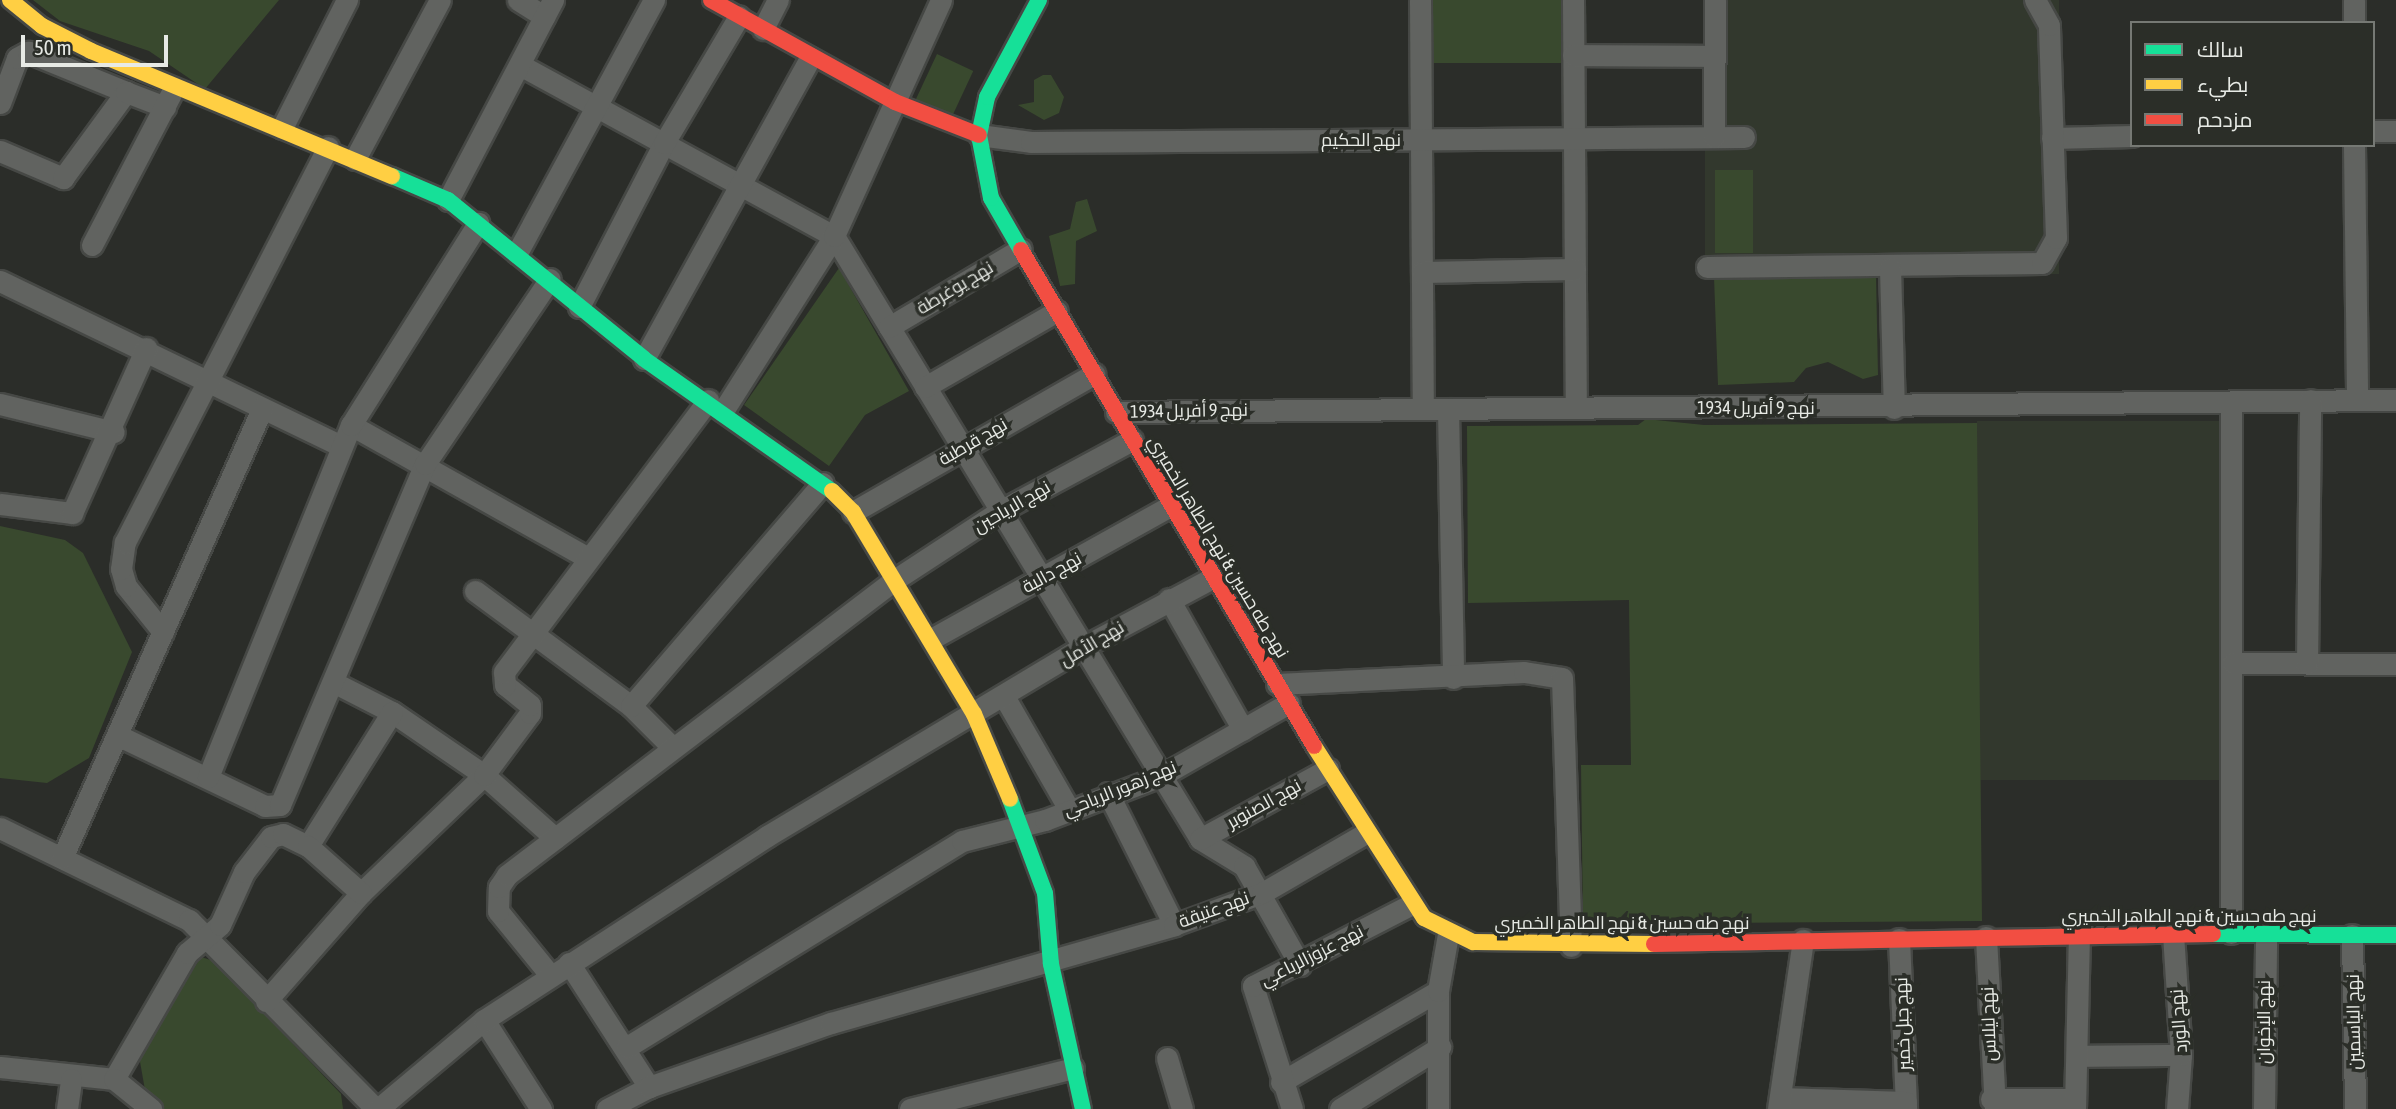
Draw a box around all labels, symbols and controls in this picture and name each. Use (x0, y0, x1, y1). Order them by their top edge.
scale bar (24, 21, 172, 65)
legend (2130, 21, 2375, 147)
text: 50 m (34, 35, 72, 59)
text: سالك (2197, 37, 2244, 61)
text: بطيء (2197, 72, 2248, 96)
text: مزدحم (2197, 107, 2252, 131)
street label: نهج الحكيم (1321, 129, 1401, 151)
street label: نهج يوغرطة (913, 257, 997, 319)
street label: نهج 9 أفريل 1934 (1697, 397, 1815, 419)
street label: نهج 9 أفريل 1934 (1130, 399, 1248, 423)
street label: نهج قرطبة (935, 414, 1011, 470)
street label: نهج طه حسين & نهج الطاهر الخميري (1143, 432, 1293, 662)
street label: نهج الرياحين (970, 476, 1054, 538)
street label: نهج دالية (1018, 548, 1086, 598)
street label: نهج الأمل (1056, 616, 1128, 672)
street label: نهج زهور الرياحي (1060, 757, 1180, 821)
street label: نهج الصنوبر (1223, 775, 1305, 833)
street label: نهج عتيقة (1176, 887, 1252, 933)
street label: نهج طه حسين & نهج الطاهر الخميري (2061, 905, 2317, 927)
street label: نهج طه حسين & نهج الطاهر الخميري (1494, 912, 1750, 934)
street label: نهج عزوزالرباعي (1257, 921, 1367, 991)
street label: نهج الياسمين (2342, 974, 2366, 1070)
street label: نهج جبل خمير (1891, 977, 1915, 1071)
street label: نهج الإخوان (2253, 980, 2275, 1064)
street label: نهج ليلاس (1977, 986, 2001, 1062)
street label: نهج الورد (2166, 988, 2192, 1054)

